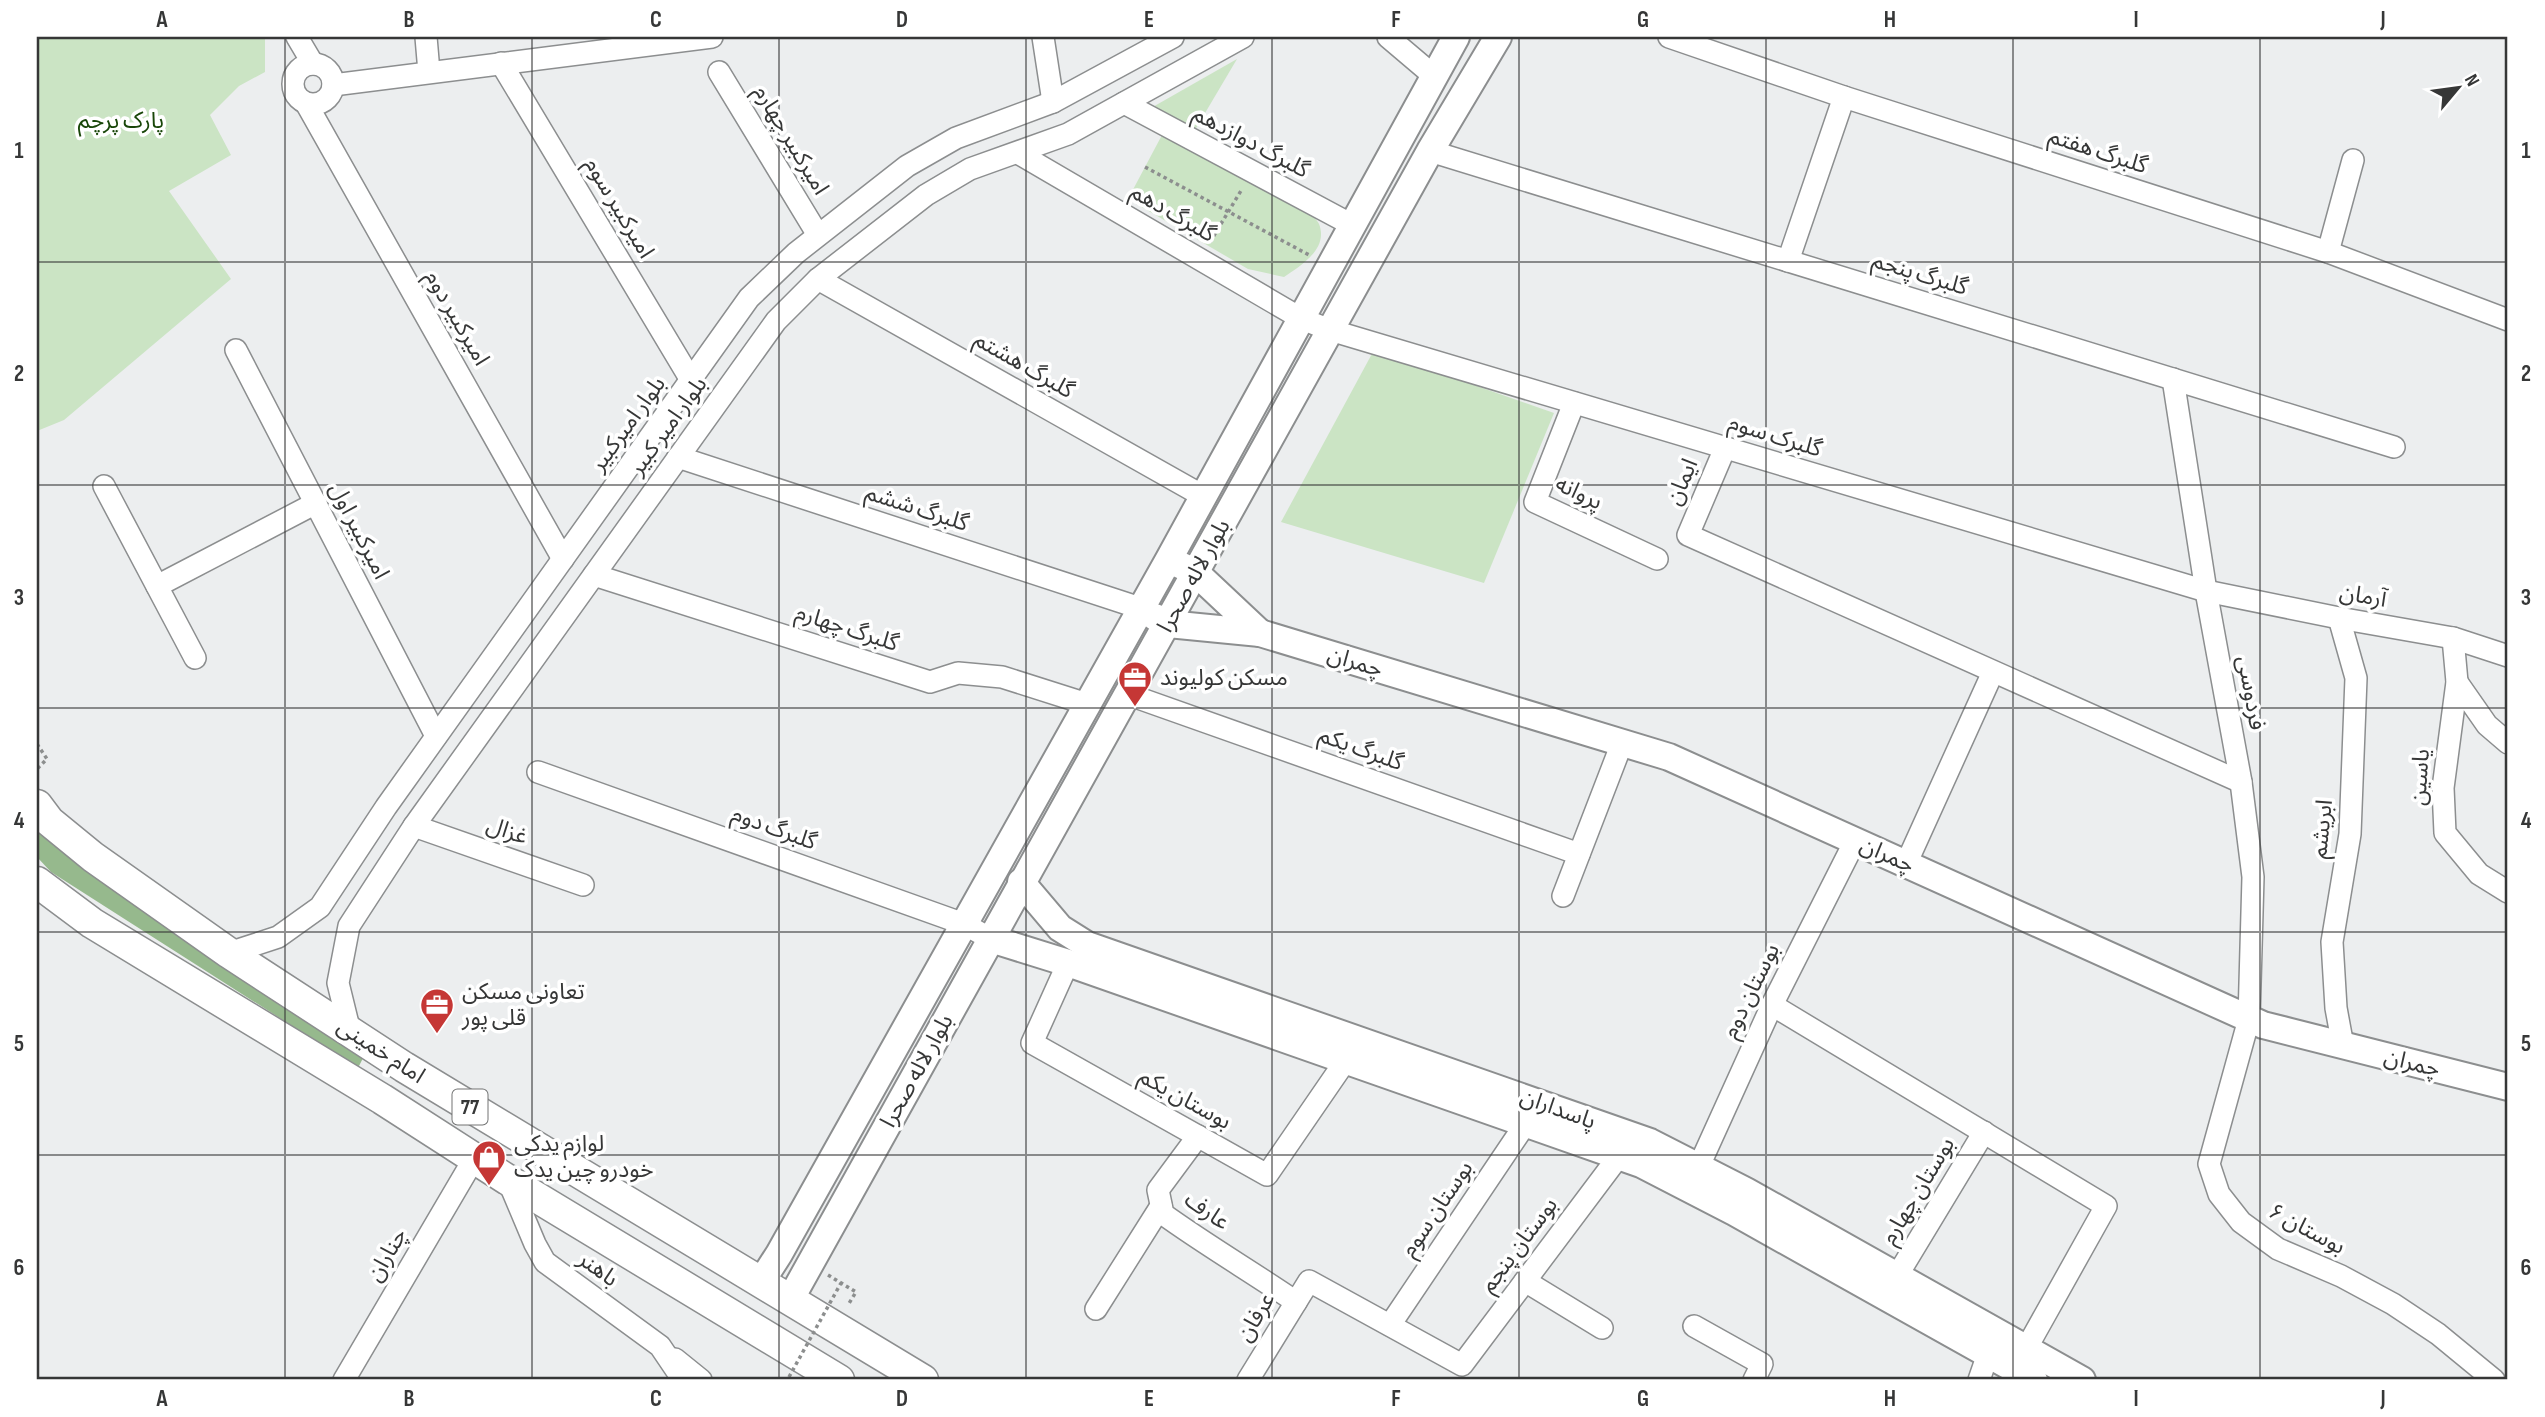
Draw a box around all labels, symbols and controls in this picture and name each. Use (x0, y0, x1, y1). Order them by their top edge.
text: A (156, 6, 169, 34)
text: B (404, 6, 415, 34)
text: C (650, 6, 662, 34)
text: D (896, 6, 908, 34)
text: E (1144, 6, 1154, 34)
text: F (1391, 6, 1401, 34)
text: G (1637, 6, 1649, 34)
text: H (1884, 6, 1896, 34)
text: I (2133, 6, 2139, 34)
text: J (2379, 6, 2386, 34)
north arrow (2422, 52, 2492, 122)
text: N (2459, 70, 2484, 91)
street label: امیرکبیر چهارم (745, 80, 835, 202)
street label: گلبرگ دوازدهم (1187, 100, 1314, 186)
park label: پارک پرچم (78, 107, 164, 137)
street label: گلبرگ هفتم (2044, 122, 2152, 182)
text: 1 (14, 137, 24, 165)
text: 1 (2521, 137, 2531, 165)
street label: امیرکبیر سوم (575, 152, 660, 265)
street label: گلبرگ دهم (1125, 178, 1221, 250)
street label: گلبرگ پنجم (1868, 246, 1972, 304)
street label: امیرکبیر دوم (416, 265, 495, 372)
street label: گلبرگ هشتم (968, 325, 1079, 407)
text: 2 (14, 360, 24, 388)
text: 2 (2521, 360, 2531, 388)
street label: بلوار امیرکبیر (583, 371, 672, 478)
street label: بلوار امیر کبیر (622, 371, 713, 482)
street label: گلبرک سوم (1724, 409, 1826, 466)
street label: ایمان (1660, 454, 1704, 510)
street label: پروانه (1551, 470, 1607, 517)
street label: امیرکبیر اول (323, 478, 395, 584)
street label: گلبرگ ششم (861, 478, 973, 540)
street label: بلوار لاله صحرا (1151, 514, 1237, 638)
street label: آرمان (2337, 578, 2390, 614)
text: 3 (14, 584, 24, 612)
text: 3 (2521, 584, 2531, 612)
street label: گلبرگ چهارم (791, 598, 903, 661)
street label: چمران (1324, 640, 1386, 684)
street label: فردوسی (2231, 654, 2271, 732)
office icon: مسکن کولیوند (1116, 659, 1154, 708)
place label: مسکن کولیوند (1160, 664, 1288, 692)
street label: گلبرگ یکم (1314, 721, 1408, 779)
street label: یاسین (2404, 748, 2436, 806)
street label: ابریشم (2305, 798, 2341, 860)
street label: گلبرگ دوم (727, 800, 821, 859)
text: 4 (14, 807, 25, 835)
text: 4 (2521, 807, 2532, 835)
street label: غزال (483, 811, 531, 851)
street label: چمران (1855, 831, 1919, 879)
street label: بوستان دوم (1716, 939, 1789, 1044)
place label: تعاونی مسکن قلی پور (461, 978, 585, 1032)
office icon: تعاونی مسکن قلی پور (418, 986, 456, 1035)
street label: بلوار لاله صحرا (874, 1009, 960, 1133)
street label: امام خمینی (330, 1012, 430, 1092)
text: 5 (14, 1030, 24, 1058)
text: 5 (2521, 1030, 2531, 1058)
street label: چمران (2381, 1043, 2443, 1083)
street label: بوستان یکم (1133, 1062, 1236, 1138)
street label: پاسداران (1516, 1082, 1600, 1136)
road number: 77 (452, 1090, 488, 1124)
place label: لوازم یدکی خودرو چین یدک (514, 1130, 654, 1184)
street label: بوستان چهارم (1875, 1132, 1964, 1251)
shop icon: لوازم یدکی خودرو چین یدک (470, 1138, 508, 1187)
street label: بوستان سوم (1395, 1156, 1482, 1264)
street label: عارف (1179, 1186, 1235, 1236)
street label: بوستان پنجم (1474, 1192, 1566, 1299)
street label: بوستان ۶ (2264, 1197, 2350, 1261)
street label: چناران (361, 1223, 413, 1287)
street label: باهنر (572, 1244, 624, 1293)
text: 6 (14, 1254, 24, 1282)
text: 6 (2521, 1254, 2531, 1282)
street label: عرفان (1230, 1287, 1282, 1347)
text: A (156, 1385, 169, 1413)
text: B (404, 1385, 415, 1413)
text: C (650, 1385, 662, 1413)
text: D (896, 1385, 908, 1413)
text: E (1144, 1385, 1154, 1413)
text: F (1391, 1385, 1401, 1413)
text: G (1637, 1385, 1649, 1413)
text: H (1884, 1385, 1896, 1413)
text: I (2133, 1385, 2139, 1413)
text: J (2379, 1385, 2386, 1413)

